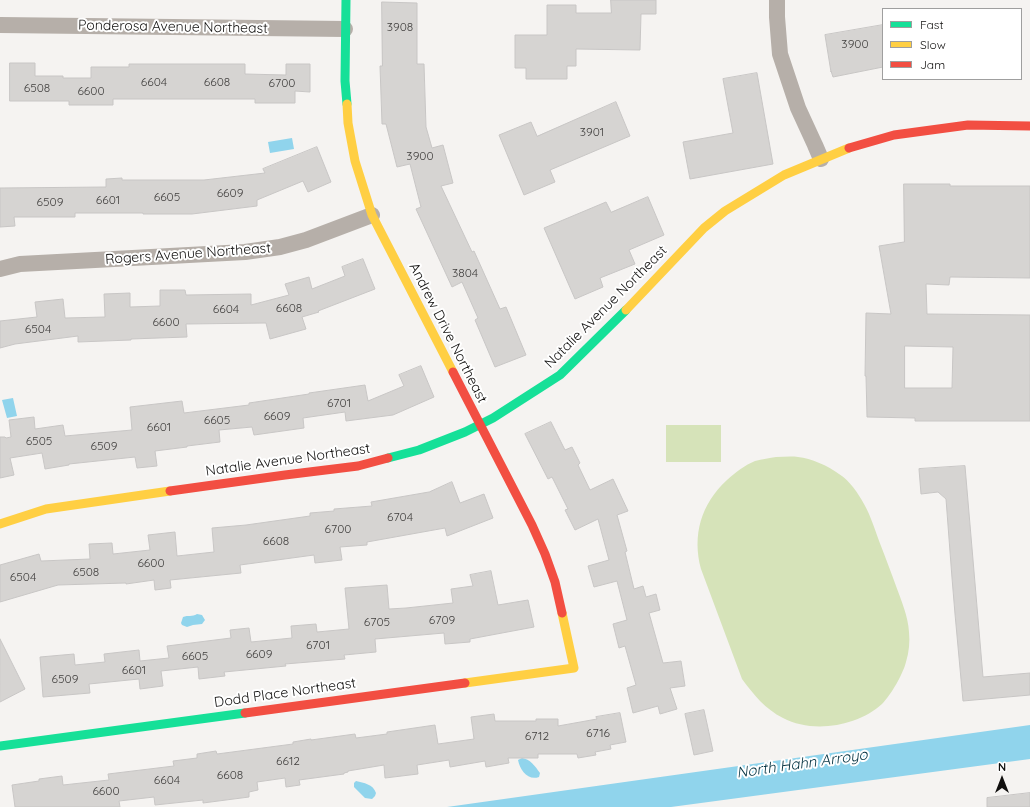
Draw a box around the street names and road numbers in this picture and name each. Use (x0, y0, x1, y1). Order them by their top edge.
street label: Ponderosa Avenue Northeast (78, 17, 268, 37)
street label: Rogers Avenue Northeast (105, 240, 271, 268)
street label: Natalie Avenue Northeast (541, 242, 671, 372)
street label: Andrew Drive Northeast (405, 260, 491, 406)
street label: Natalie Avenue Northeast (205, 440, 371, 480)
street label: Dodd Place Northeast (213, 675, 357, 711)

